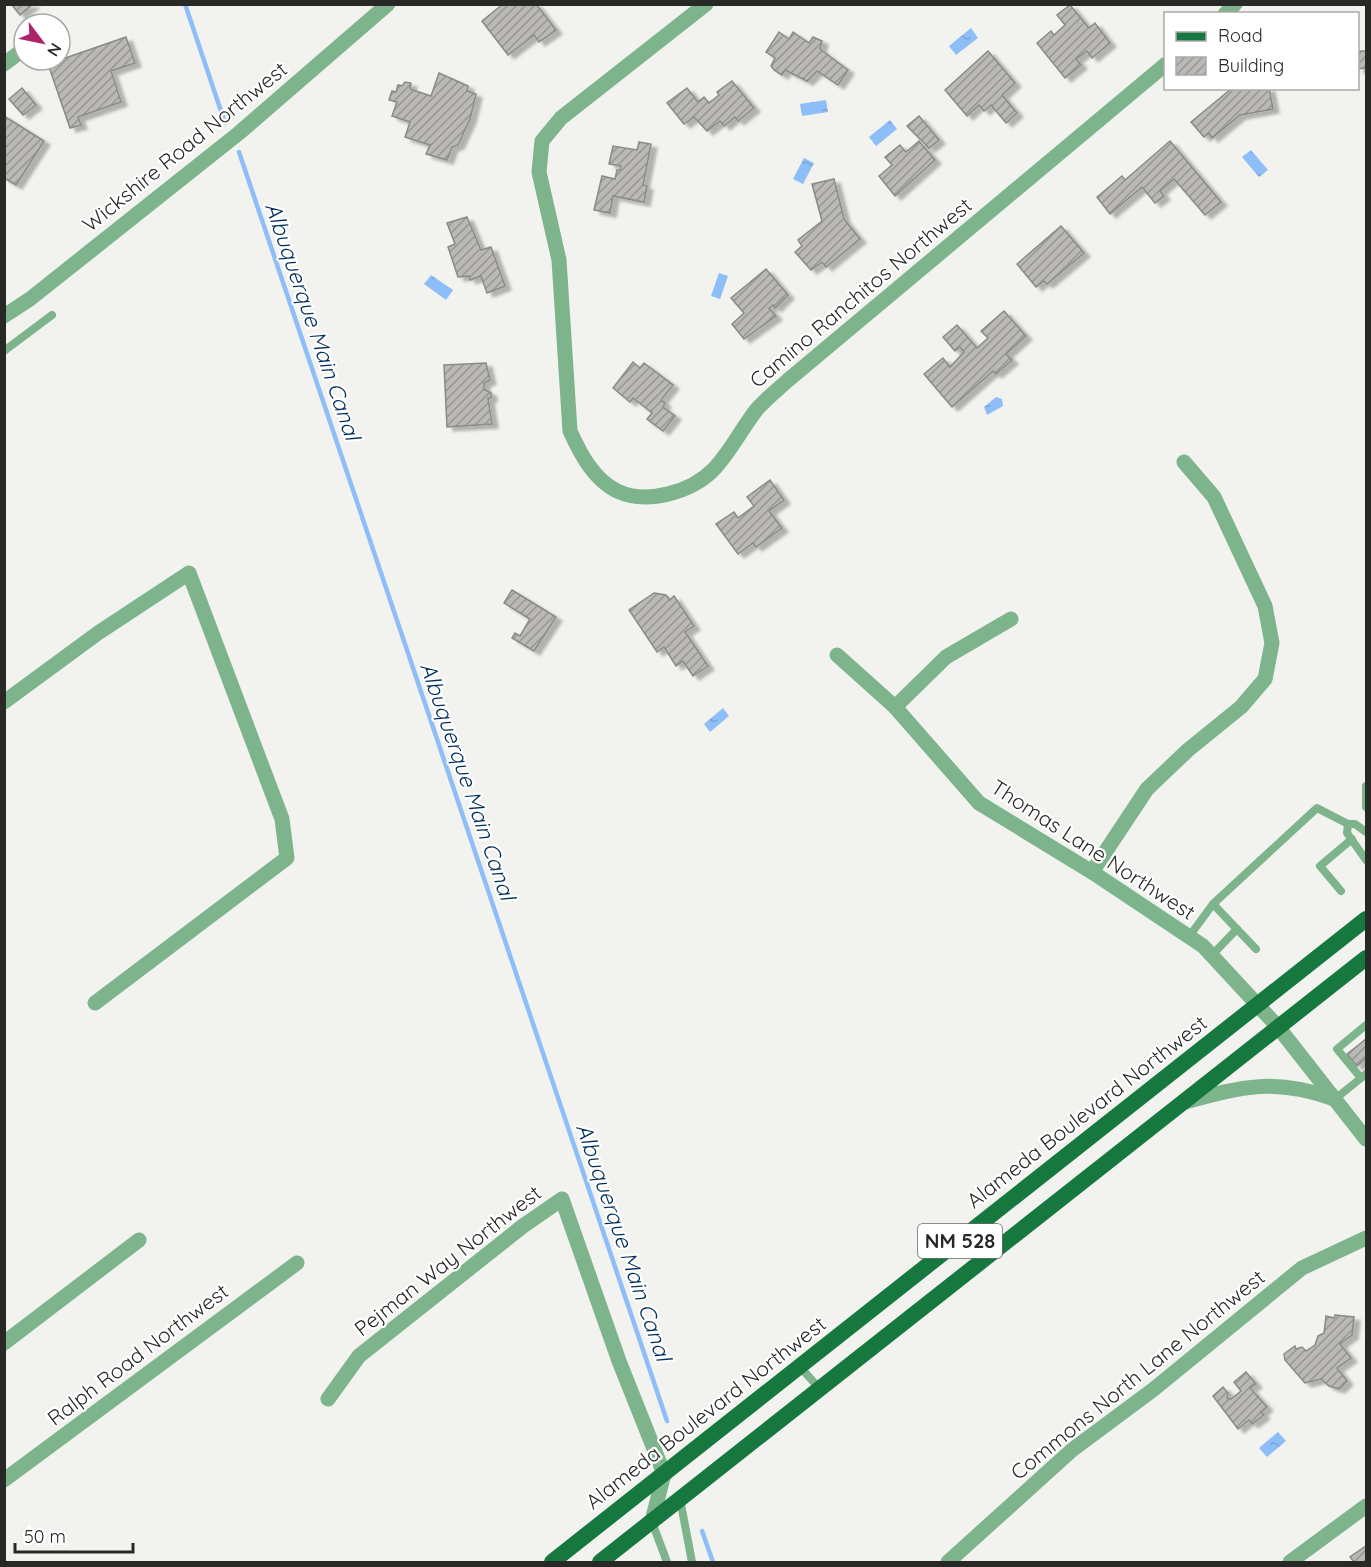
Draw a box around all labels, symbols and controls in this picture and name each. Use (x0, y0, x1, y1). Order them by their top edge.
north arrow (12, 12, 72, 72)
legend (1164, 12, 1359, 90)
text: Road (1218, 24, 1263, 47)
text: N (43, 40, 66, 60)
text: Building (1218, 54, 1284, 77)
street label: Wickshire Road Northwest (77, 56, 292, 237)
street label: Camino Ranchitos Northwest (744, 192, 977, 393)
water label: Albuquerque Main Canal (259, 199, 368, 446)
water label: Albuquerque Main Canal (414, 659, 523, 906)
street label: Thomas Lane Northwest (987, 773, 1200, 925)
street label: Alameda Boulevard Northwest (961, 1009, 1212, 1213)
water label: Albuquerque Main Canal (570, 1120, 679, 1367)
street label: Pejman Way Northwest (349, 1179, 546, 1341)
road number: NM 528 (918, 1224, 1002, 1258)
street label: Commons North Lane Northwest (1005, 1264, 1270, 1485)
street label: Ralph Road Northwest (42, 1278, 233, 1431)
street label: Alameda Boulevard Northwest (580, 1310, 831, 1514)
scale bar (15, 1516, 134, 1554)
text: 50 m (24, 1525, 66, 1548)

